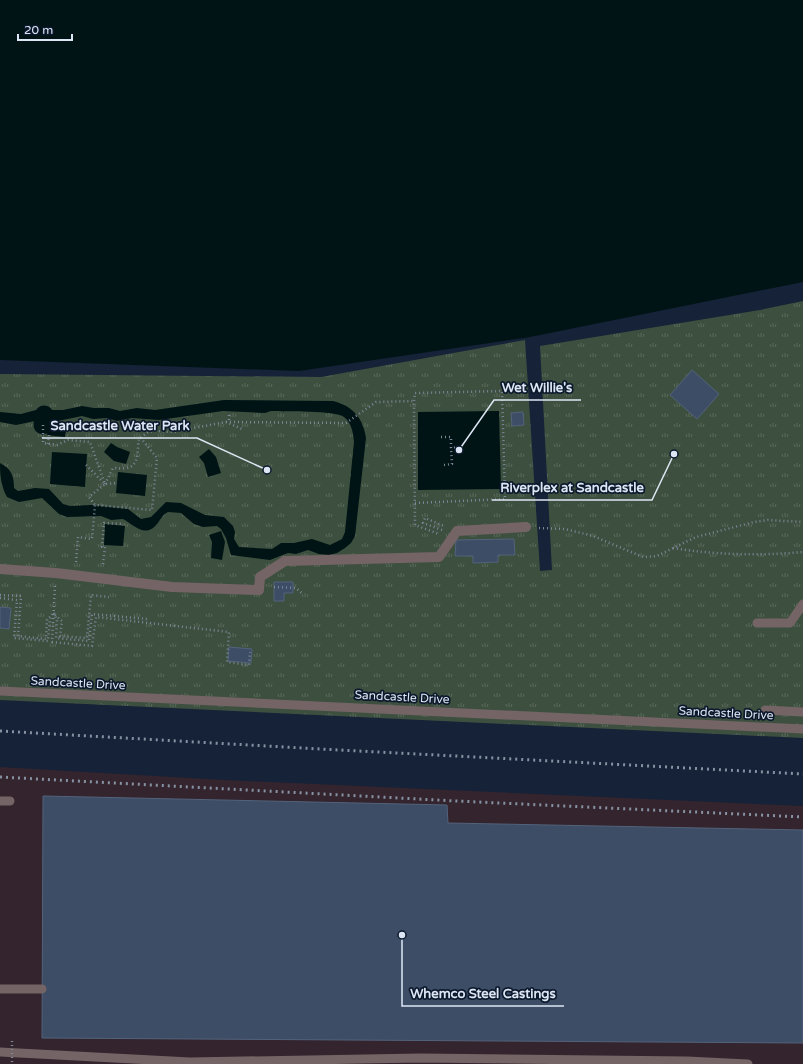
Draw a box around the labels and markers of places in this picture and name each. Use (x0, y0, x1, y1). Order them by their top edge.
callout: Wet Willie's (494, 375, 581, 400)
callout: Sandcastle Water Park (42, 413, 197, 438)
callout: Riverplex at Sandcastle (492, 475, 652, 500)
callout: Whemco Steel Castings (402, 981, 564, 1006)

